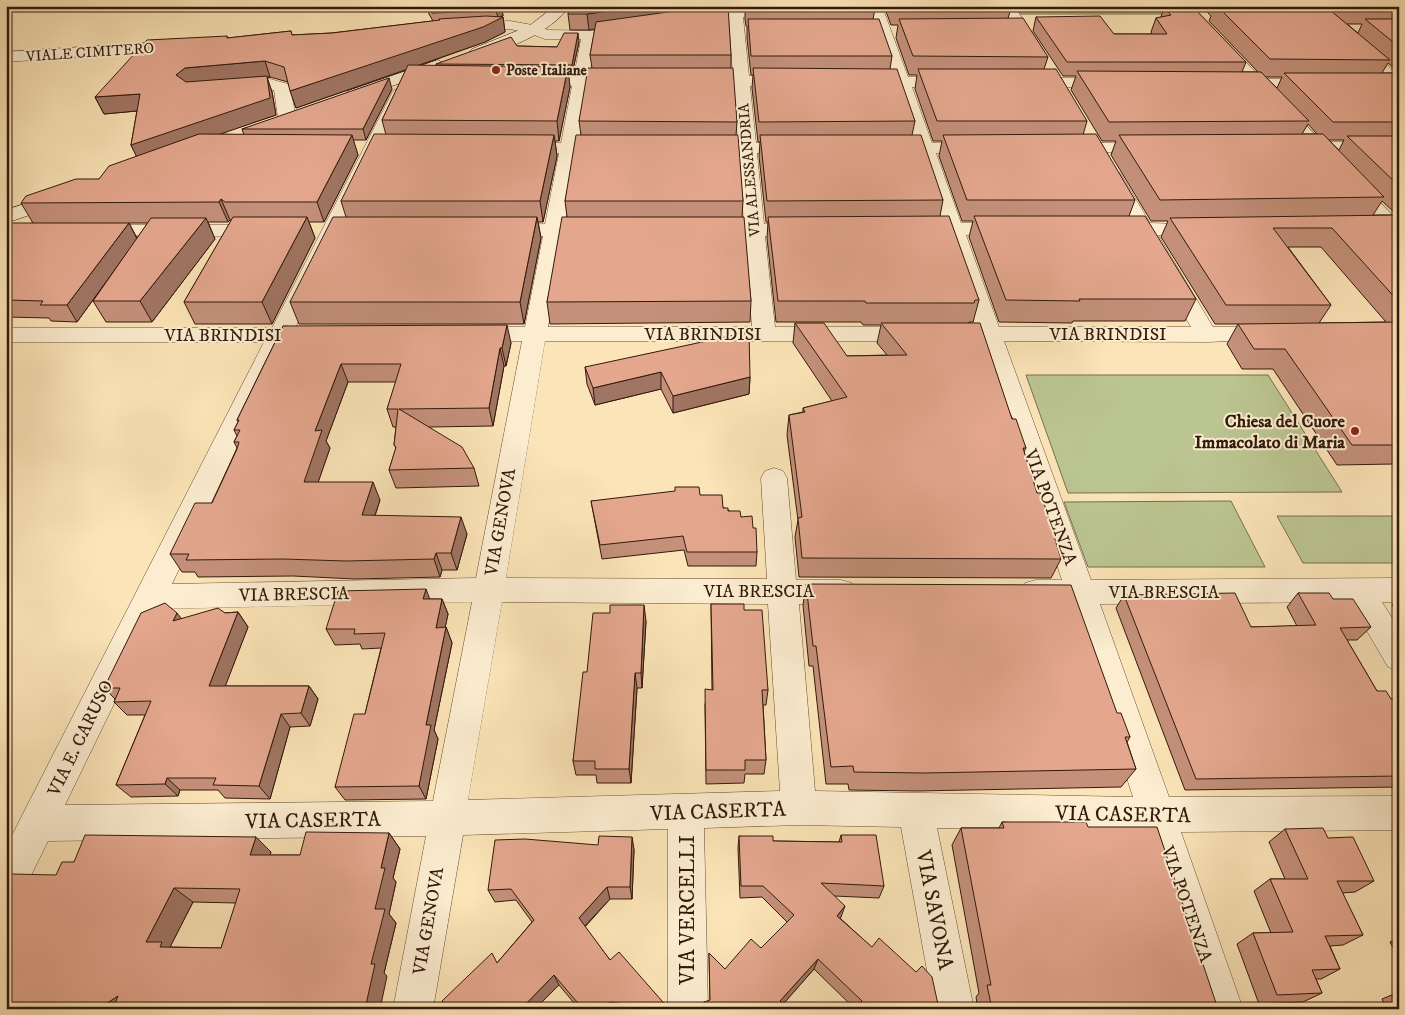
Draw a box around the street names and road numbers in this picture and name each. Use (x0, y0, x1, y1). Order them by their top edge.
street label: VIALE CIMITERO (24, 39, 155, 67)
street label: VIA ALESSANDRIA (734, 102, 765, 238)
street label: VIA BRINDISI (643, 324, 762, 346)
street label: VIA BRINDISI (1048, 324, 1167, 346)
street label: VIA BRINDISI (163, 325, 282, 347)
street label: VIA POTENZA (1019, 446, 1081, 569)
street label: VIA GENOVA (481, 466, 521, 579)
street label: VIA BRESCIA (703, 581, 815, 603)
street label: VIA BRESCIA (1108, 582, 1220, 604)
street label: VIA BRESCIA (238, 583, 350, 607)
street label: VIA E. CARUSO (43, 677, 118, 801)
street label: VIA CASERTA (649, 797, 787, 827)
street label: VIA CASERTA (1054, 801, 1192, 829)
street label: VIA CASERTA (244, 807, 382, 835)
street label: VIA VERCELLI (675, 835, 701, 986)
street label: VIA POTENZA (1156, 842, 1216, 966)
street label: VIA SAVONA (909, 847, 958, 973)
street label: VIA GENOVA (409, 865, 449, 978)

